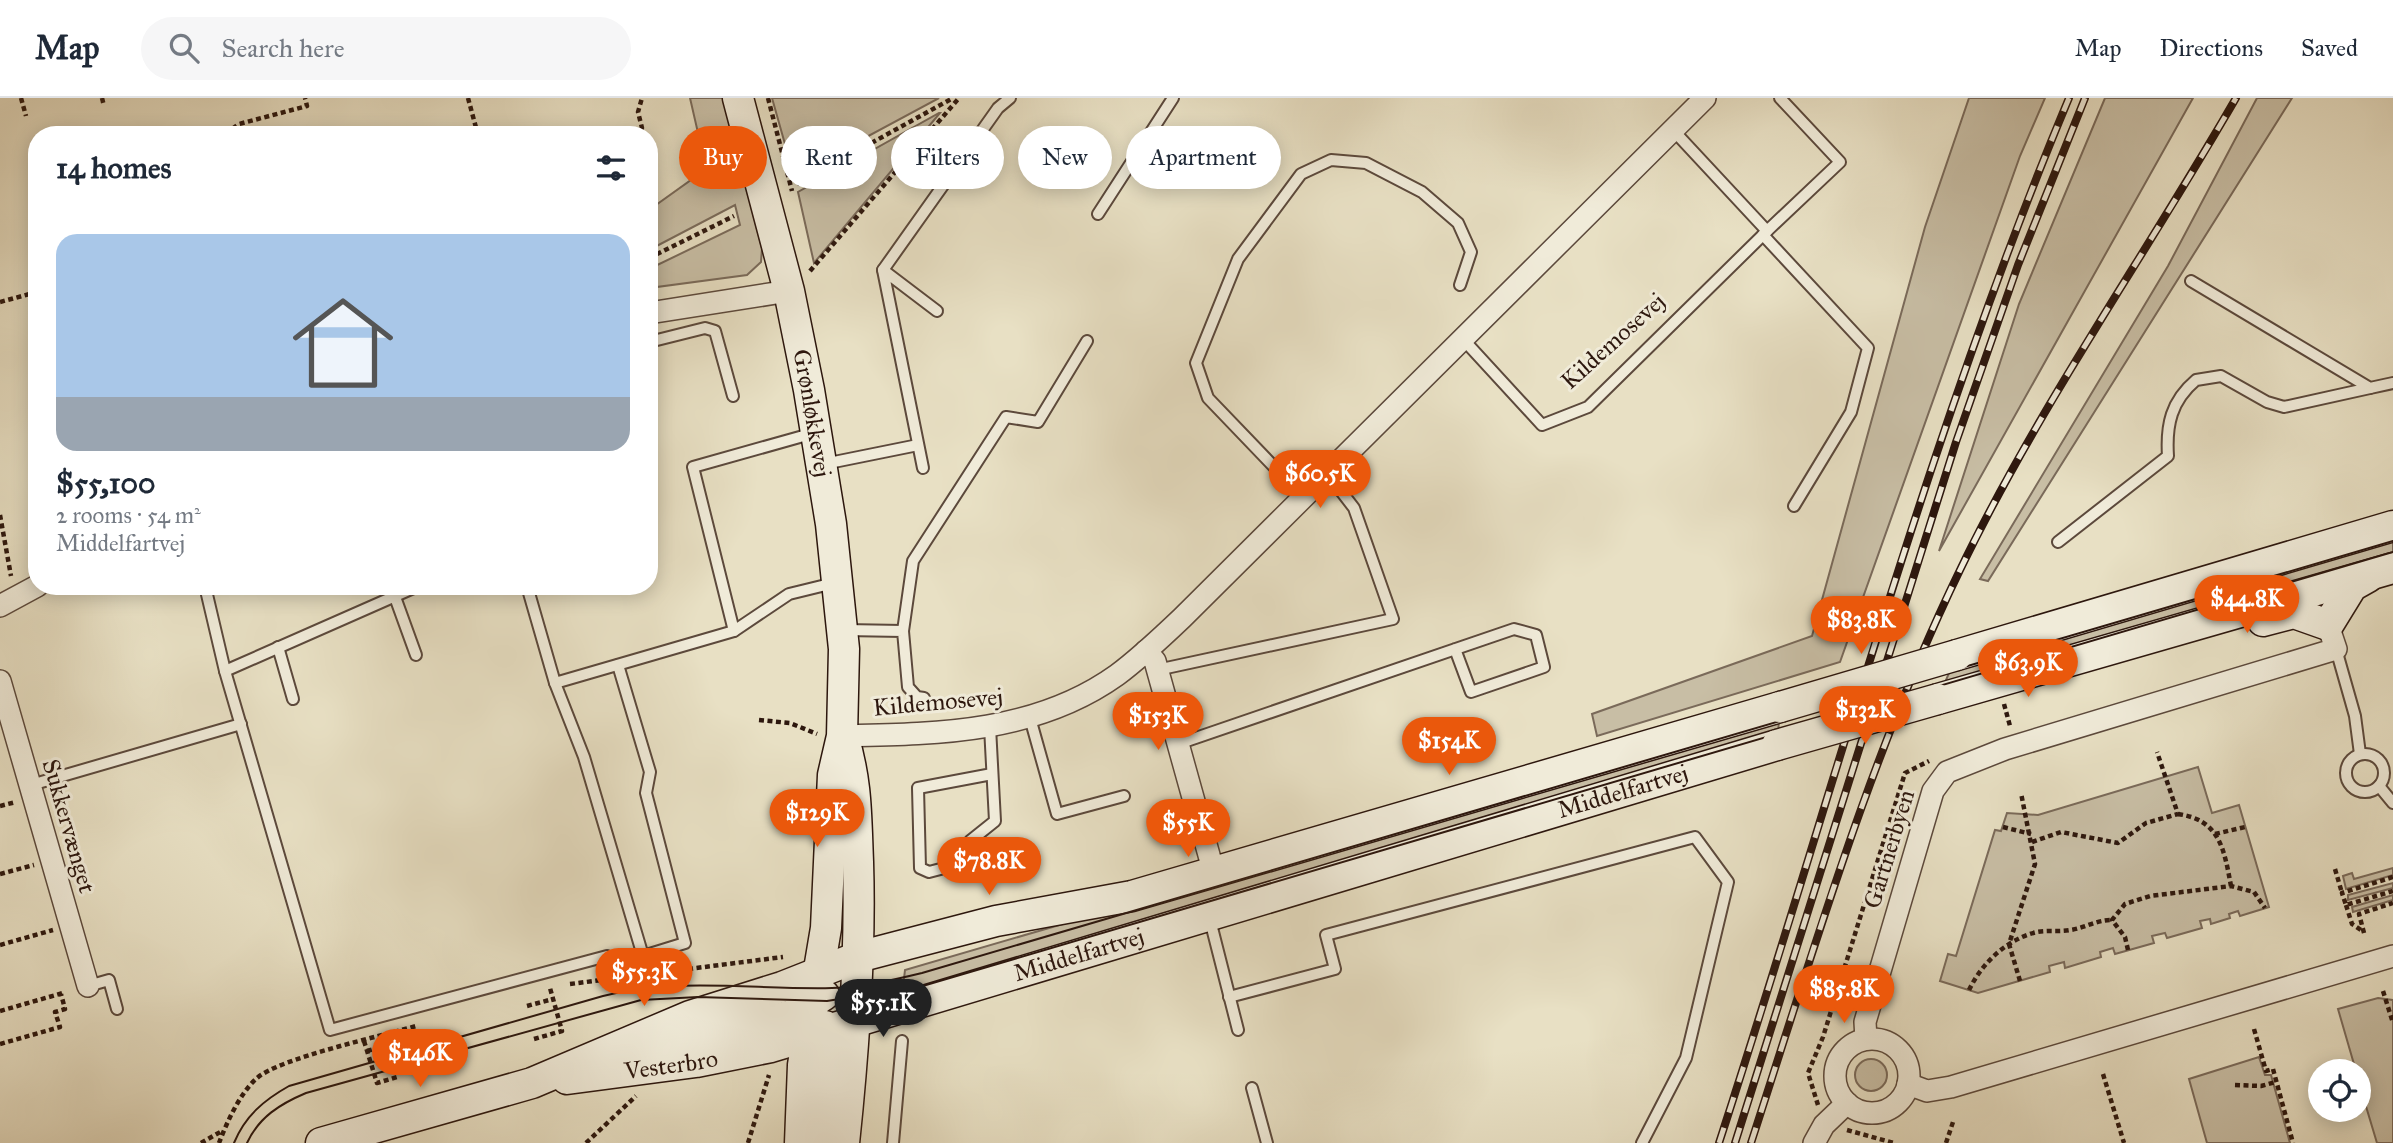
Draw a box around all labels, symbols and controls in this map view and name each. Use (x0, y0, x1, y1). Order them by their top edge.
search box (141, 17, 631, 80)
text: Map (35, 28, 99, 68)
icon: search (165, 29, 203, 67)
text: Search here (221, 32, 345, 64)
text: Map (2075, 33, 2122, 63)
text: Directions (2160, 33, 2263, 63)
text: Saved (2301, 33, 2358, 63)
chip: Buy (679, 126, 767, 189)
chip: Rent (781, 126, 877, 189)
chip: Filters (891, 126, 1004, 189)
chip: New (1018, 126, 1112, 189)
chip: Apartment (1126, 126, 1281, 189)
icon: filters (592, 149, 630, 187)
text: 14 homes (56, 150, 171, 186)
icon: home (280, 280, 406, 406)
street label: Kildemosevej (1555, 286, 1671, 396)
street label: Grønløkkevej (786, 347, 838, 479)
pin: $60.5K (1263, 450, 1377, 510)
text: $60.5K (1285, 459, 1355, 487)
text: $55,100 (56, 465, 156, 501)
text: 2 rooms · 54 m² (56, 501, 201, 529)
text: Middelfartvej (56, 529, 185, 557)
pin: $44.8K (2190, 575, 2304, 635)
text: $44.8K (2210, 584, 2284, 612)
pin: $83.8K (1804, 596, 1918, 656)
text: $83.8K (1827, 605, 1895, 633)
pin: $63.9K (1971, 640, 2085, 699)
text: $63.9K (1994, 648, 2062, 676)
street label: Kildemosevej (872, 681, 1004, 723)
pin: $132K (1816, 686, 1914, 746)
pin: $153K (1109, 692, 1207, 752)
text: $132K (1835, 695, 1895, 723)
text: $153K (1129, 701, 1187, 729)
pin: $154K (1400, 718, 1498, 777)
text: $154K (1418, 726, 1480, 754)
street label: Sukkervænget (36, 756, 103, 897)
street label: Middelfartvej (1554, 758, 1692, 825)
street label: Gartnerbyen (1857, 786, 1921, 912)
pin: $129K (768, 790, 866, 849)
text: $129K (786, 798, 848, 826)
pin: $55K (1147, 800, 1229, 859)
text: $55K (1162, 808, 1214, 836)
pin: $78.8K (932, 838, 1046, 897)
text: $78.8K (953, 846, 1025, 874)
street label: Middelfartvej (1010, 921, 1148, 988)
pin: $55.3K (587, 948, 701, 1008)
text: $55.3K (612, 957, 676, 985)
pin: $85.8K (1787, 965, 1901, 1025)
text: $85.8K (1809, 974, 1879, 1002)
pin: $55.1K (826, 979, 940, 1039)
text: $55.1K (851, 988, 915, 1016)
pin: $146K (371, 1030, 469, 1089)
text: $146K (388, 1038, 452, 1066)
street label: Vesterbro (622, 1043, 720, 1086)
map controls (2308, 1059, 2371, 1122)
button: locate (2308, 1059, 2371, 1122)

